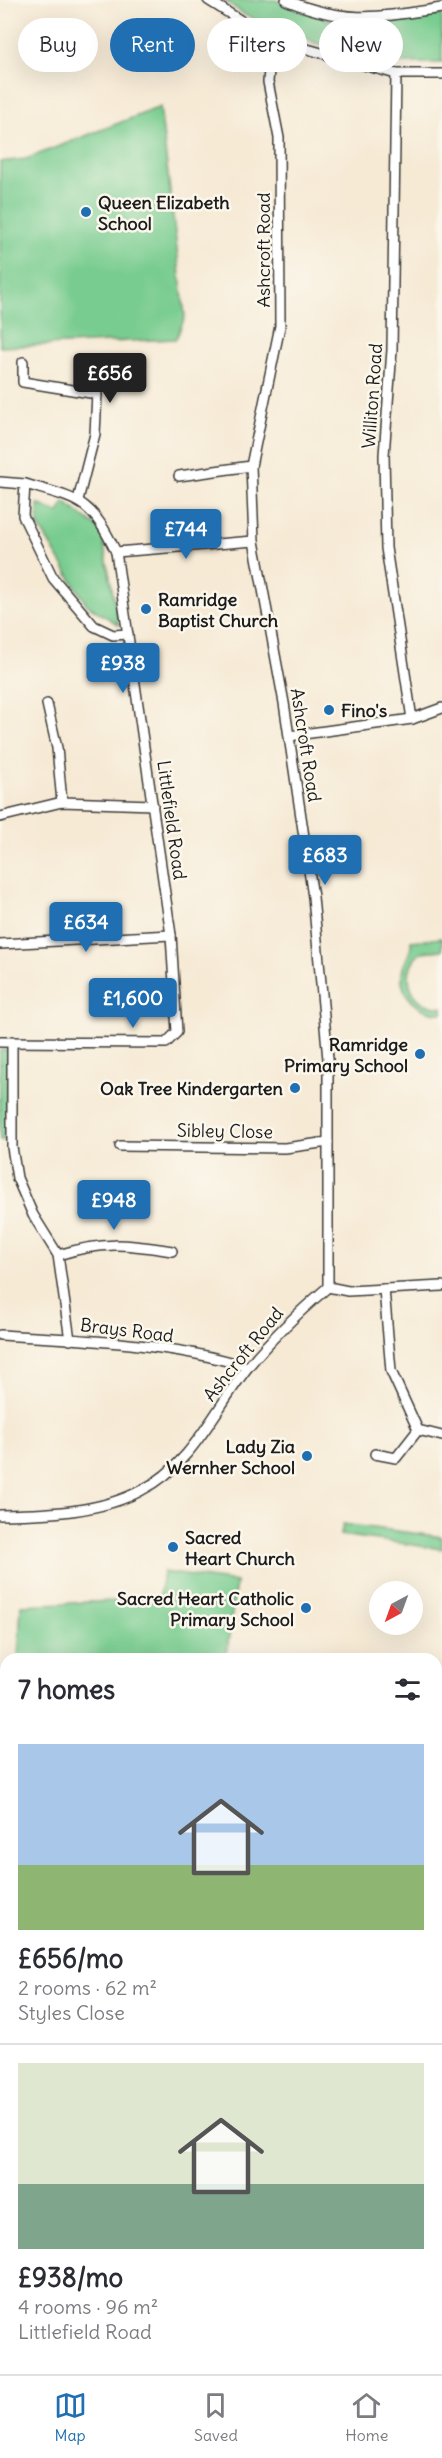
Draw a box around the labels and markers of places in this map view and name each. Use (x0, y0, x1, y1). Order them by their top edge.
place label: Queen Elizabeth School (98, 191, 230, 235)
marker: Queen Elizabeth School (79, 205, 93, 219)
pin: £656 (74, 353, 146, 404)
pin: £744 (150, 509, 222, 560)
place label: Ramridge Baptist Church (158, 588, 279, 632)
marker: Ramridge Baptist Church (139, 602, 153, 616)
pin: £938 (87, 643, 159, 694)
place label: Fino's (341, 699, 387, 722)
marker: Fino's (322, 703, 336, 717)
pin: £683 (289, 835, 361, 886)
pin: £634 (50, 902, 122, 953)
pin: £1,600 (84, 978, 182, 1029)
place label: Ramridge Primary School (284, 1033, 408, 1077)
marker: Ramridge Primary School (413, 1047, 427, 1061)
place label: Oak Tree Kindergarten (100, 1077, 284, 1100)
marker: Oak Tree Kindergarten (288, 1081, 302, 1095)
pin: £948 (78, 1180, 150, 1231)
place label: Lady Zia Wernher School (166, 1435, 295, 1479)
marker: Lady Zia Wernher School (300, 1449, 314, 1463)
place label: Sacred Heart Church (185, 1526, 295, 1570)
marker: Sacred Heart Church (166, 1540, 180, 1554)
place label: Sacred Heart Catholic Primary School (117, 1587, 294, 1631)
marker: Sacred Heart Catholic Primary School (299, 1601, 313, 1615)

